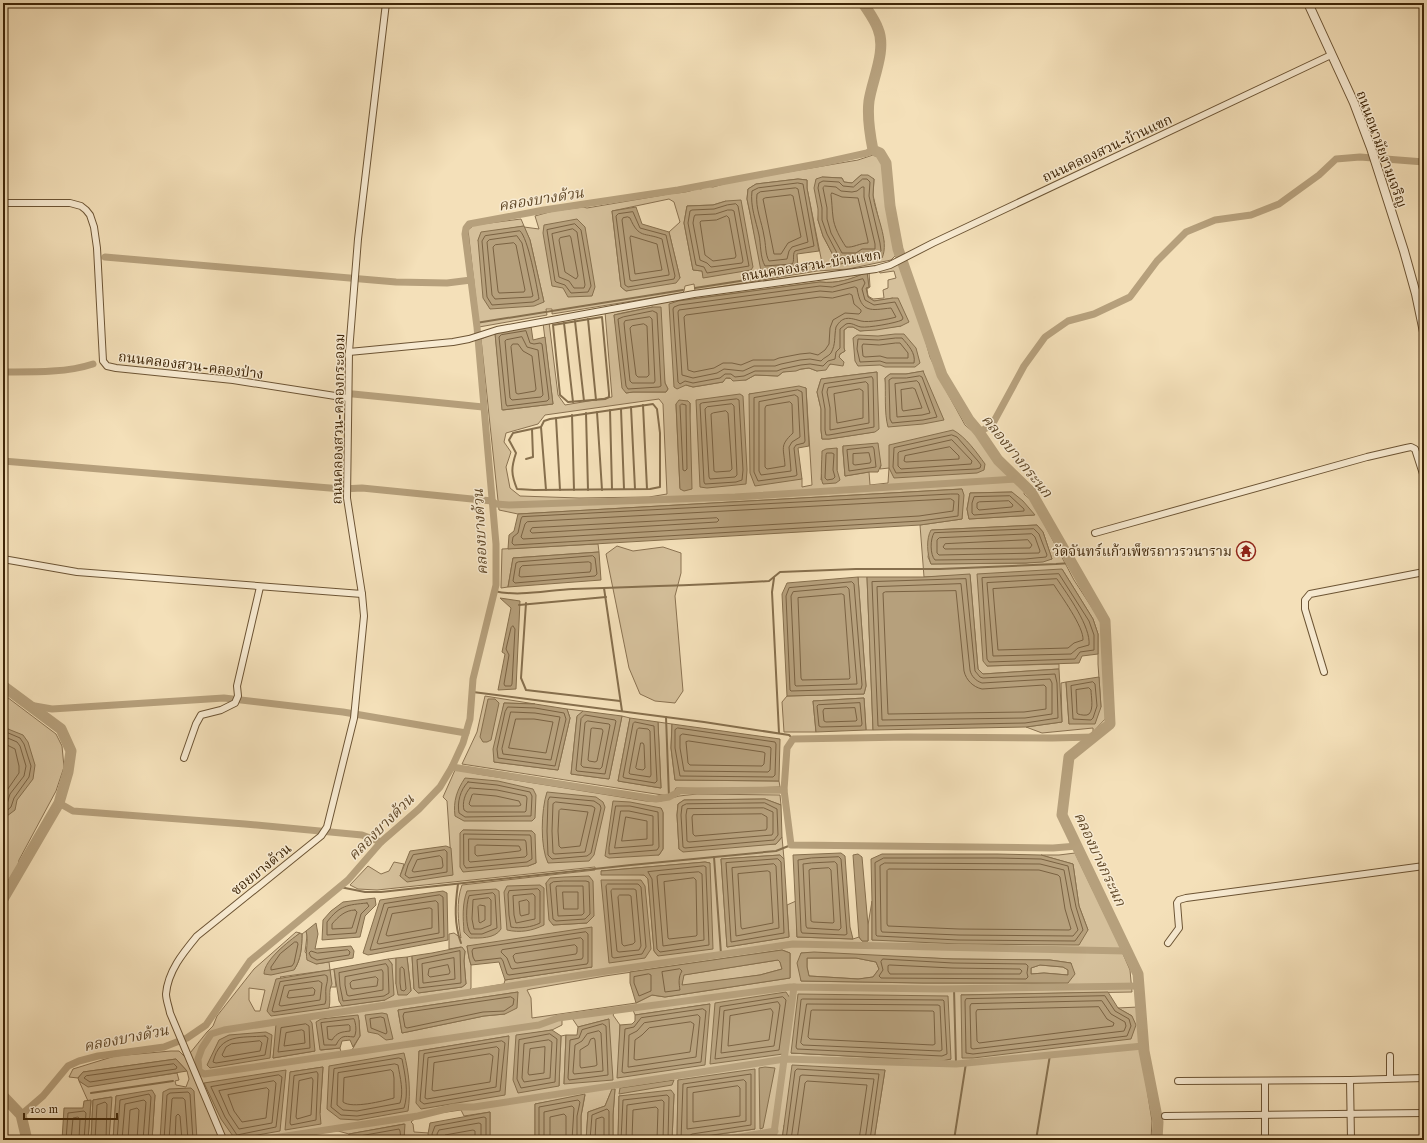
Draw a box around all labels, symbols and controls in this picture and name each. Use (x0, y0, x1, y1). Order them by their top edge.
street label: ถนนอนามัยงามเจริญ (1352, 88, 1411, 210)
street label: ถนนคลองสวน-บ้านแขก (1040, 111, 1175, 187)
water label: คลองบางด้วน (497, 183, 585, 216)
street label: ถนนคลองสวน-บ้านแขก (740, 246, 882, 286)
street label: ถนนคลองสวน-คลองกระออม (329, 333, 349, 505)
street label: ถนนคลองสวน-คลองป่าง (117, 348, 265, 384)
water label: คลองบางกระนก (977, 411, 1057, 503)
water label: คลองบางด้วน (469, 488, 492, 576)
temple icon: วัดจันทร์แก้วเพ็ชรถาวรวนาราม (1235, 540, 1257, 562)
place label: วัดจันทร์แก้วเพ็ชรถาวรวนาราม (1052, 542, 1232, 561)
water label: คลองบางด้วน (344, 790, 419, 865)
water label: คลองบางกระนก (1069, 809, 1130, 910)
street label: ซอยบางด้วน (228, 840, 296, 900)
water label: คลองบางด้วน (82, 1021, 170, 1056)
scale bar (24, 1095, 117, 1121)
text: 100 m (30, 1102, 58, 1117)

